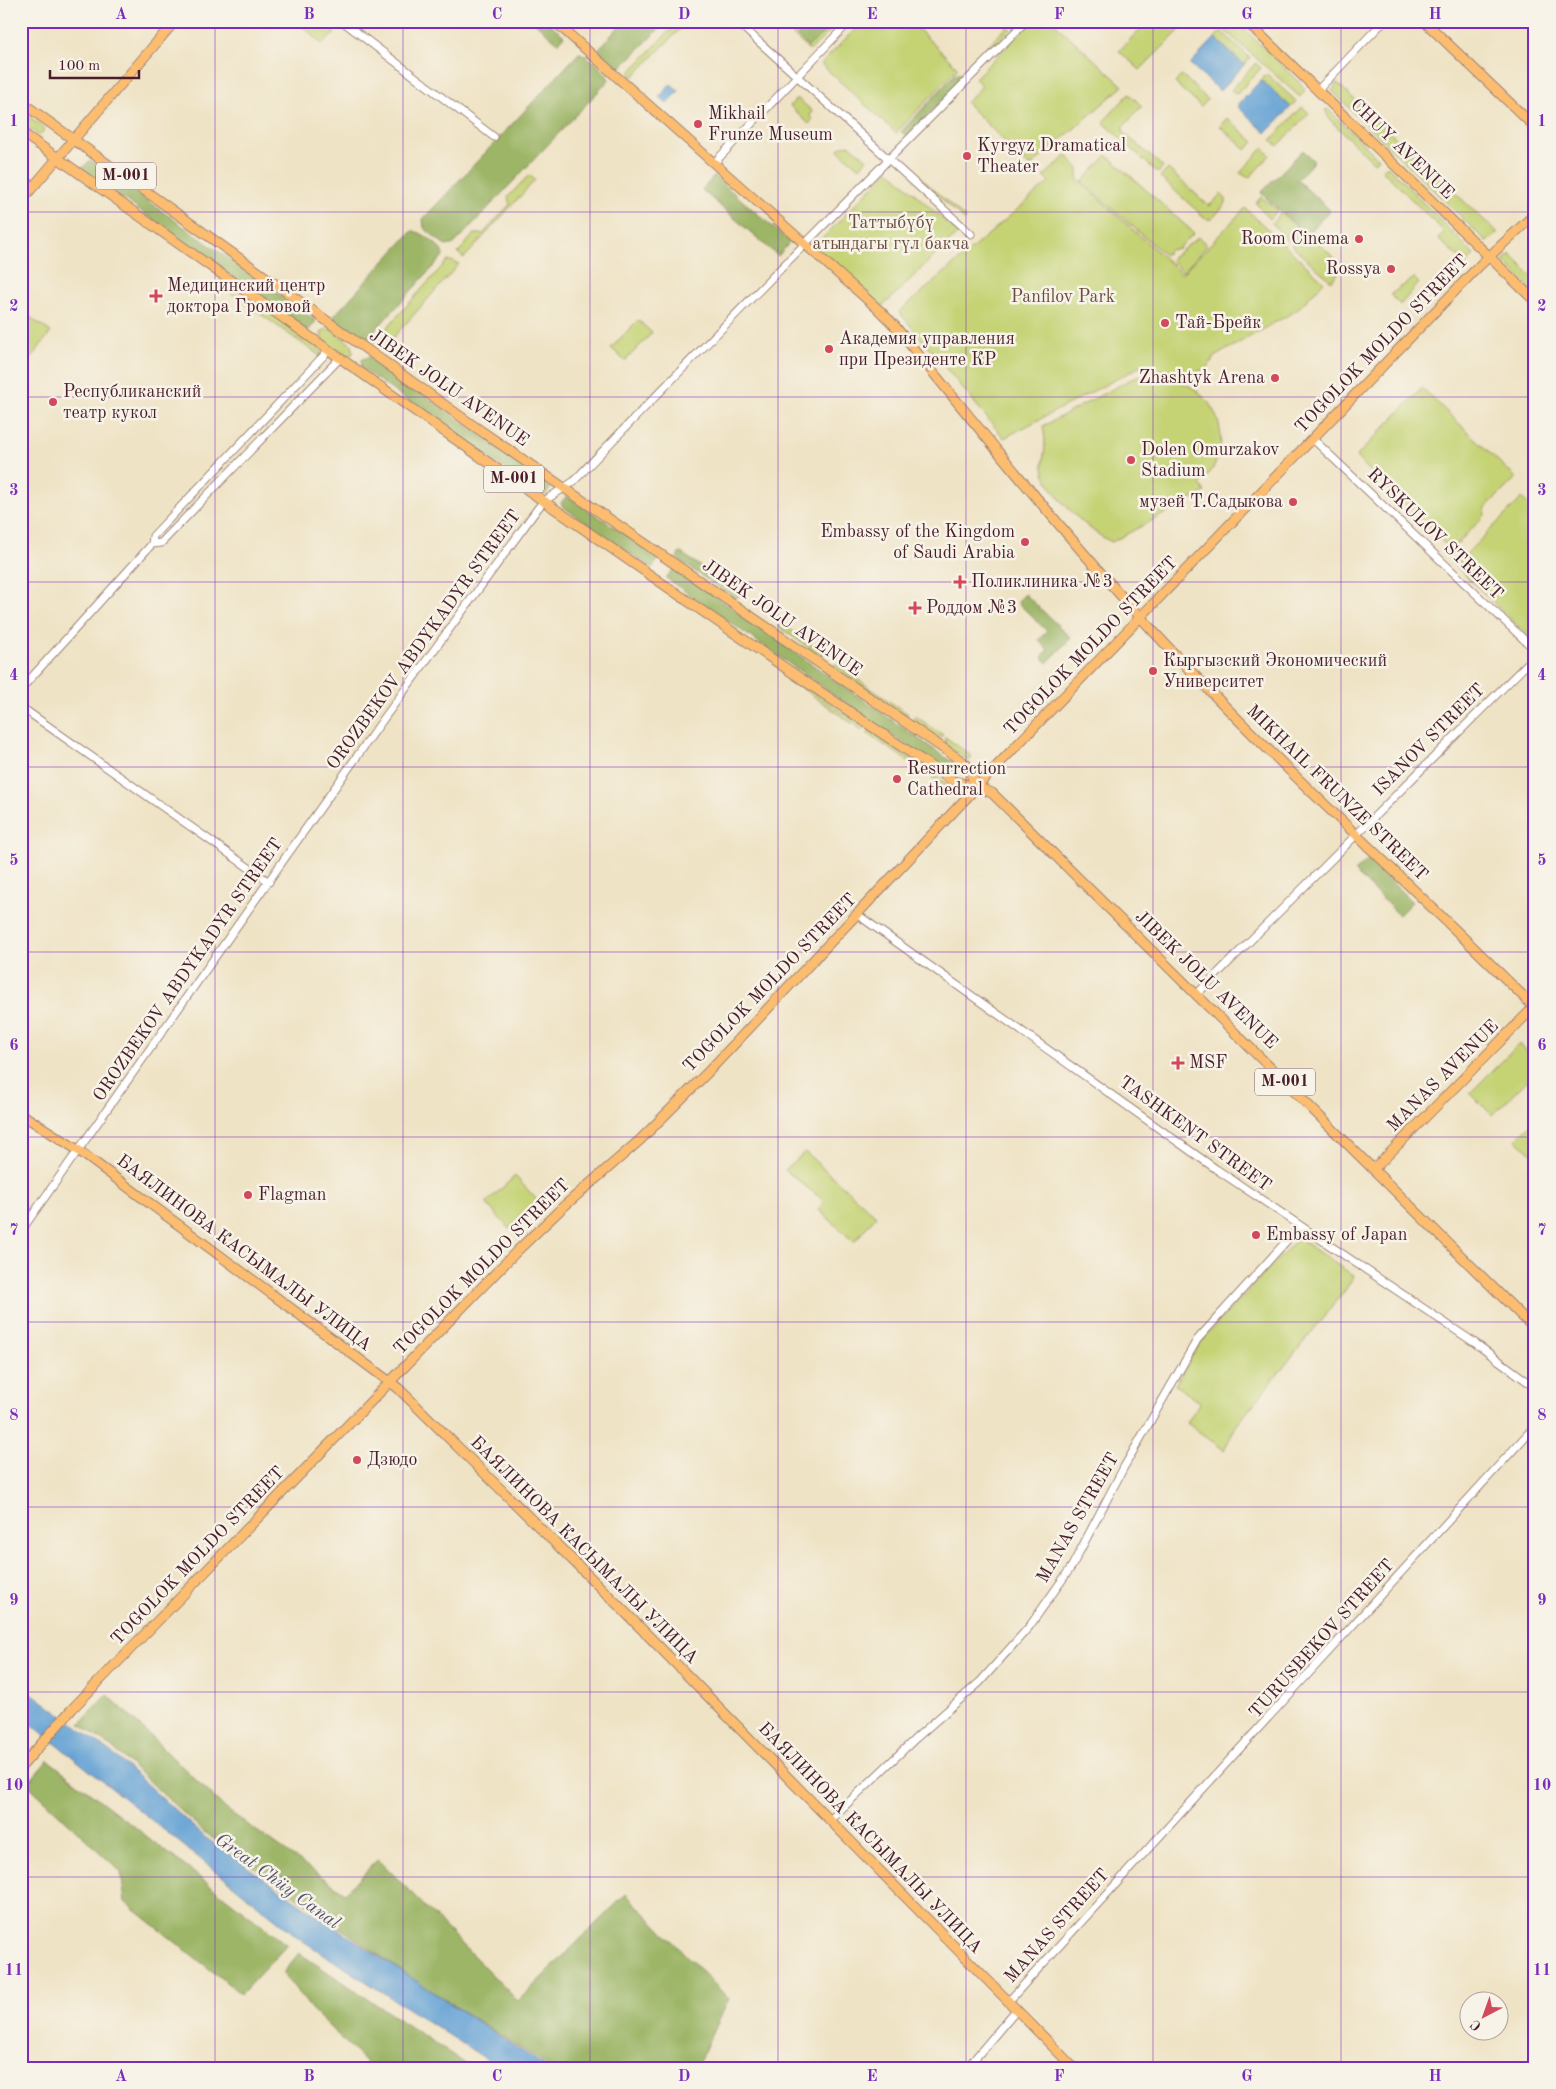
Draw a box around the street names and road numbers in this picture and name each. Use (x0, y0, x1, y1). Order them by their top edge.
street label: CHUY AVENUE (1347, 95, 1457, 203)
road number: М-001 (96, 162, 156, 190)
street label: TOGOLOK MOLDO STREET (1292, 251, 1472, 437)
street label: JIBEK JOLU AVENUE (366, 326, 532, 450)
street label: RYSKULOV STREET (1364, 465, 1506, 603)
road number: М-001 (484, 466, 544, 492)
street label: OROZBEKOV ABDYKADYR STREET (324, 507, 524, 773)
street label: TOGOLOK MOLDO STREET (1001, 553, 1181, 739)
street label: JIBEK JOLU AVENUE (699, 556, 865, 680)
street label: ISANOV STREET (1370, 681, 1488, 799)
street label: MIKHAIL FRUNZE STREET (1243, 702, 1431, 884)
street label: OROZBEKOV ABDYKADYR STREET (90, 835, 286, 1105)
street label: TOGOLOK MOLDO STREET (680, 890, 860, 1076)
street label: JIBEK JOLU AVENUE (1131, 907, 1281, 1053)
street label: MANAS AVENUE (1384, 1017, 1502, 1135)
road number: М-001 (1255, 1068, 1315, 1096)
street label: TASHKENT STREET (1116, 1073, 1274, 1195)
street label: БАЯЛИНОВА КАСЫМАЛЫ УЛИЦА (113, 1151, 375, 1355)
street label: TOGOLOK MOLDO STREET (391, 1176, 573, 1358)
street label: БАЯЛИНОВА КАСЫМАЛЫ УЛИЦА (467, 1433, 701, 1667)
street label: MANAS STREET (1034, 1450, 1122, 1586)
street label: TOGOLOK MOLDO STREET (108, 1463, 288, 1649)
street label: TURUSBEKOV STREET (1246, 1556, 1398, 1722)
street label: БАЯЛИНОВА КАСЫМАЛЫ УЛИЦА (755, 1719, 986, 1957)
street label: MANAS STREET (1001, 1865, 1113, 1987)

